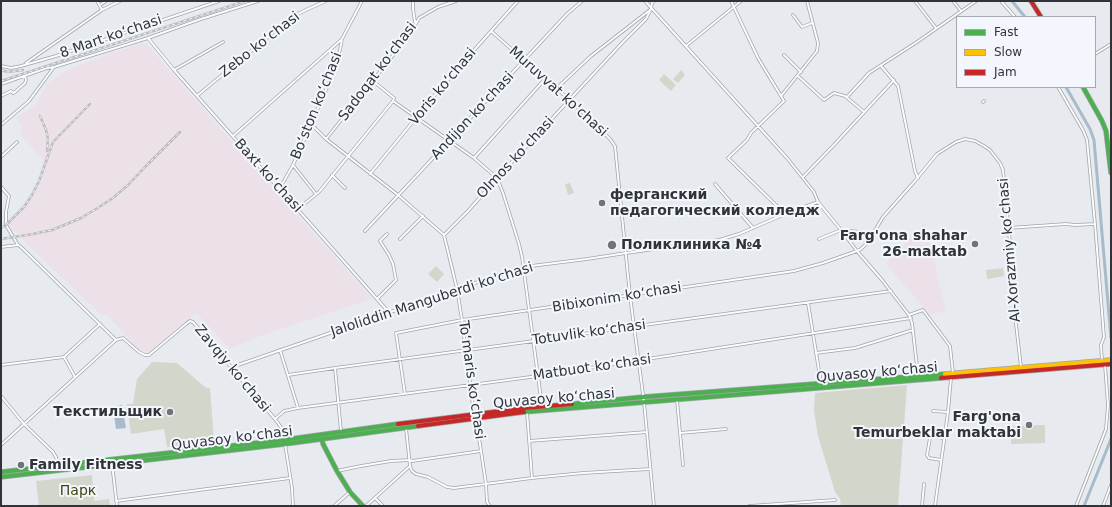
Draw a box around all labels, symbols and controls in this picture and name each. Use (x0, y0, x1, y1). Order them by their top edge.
street label: Zebo koʻchasi (217, 9, 303, 81)
street label: 8 Mart koʻchasi (58, 12, 164, 62)
legend (956, 16, 1096, 88)
street label: Sadoqat koʻchasi (335, 19, 421, 125)
text: Fast (994, 25, 1018, 39)
street label: Muruvvat ko'chasi (505, 43, 611, 141)
street label: Voris koʻchasi (406, 45, 480, 129)
text: Slow (994, 45, 1022, 59)
street label: Boʻston koʻchasi (288, 50, 346, 162)
text: Jam (994, 65, 1017, 79)
street label: Andijon koʻchasi (428, 69, 518, 163)
street label: Olmos koʻchasi (474, 114, 558, 202)
street label: Baxt koʻchasi (231, 136, 305, 216)
street label: Al-Xorazmiy koʻchasi (995, 177, 1025, 323)
place label: ферганский педагогический колледж (610, 187, 820, 220)
marker: ферганский педагогический колледж (597, 198, 607, 208)
place label: Farg'ona shahar 26-maktab (840, 228, 967, 260)
place label: Поликлиника №4 (621, 237, 762, 253)
marker: Поликлиника №4 (606, 239, 618, 251)
marker: Farg'ona shahar 26-maktab (970, 239, 980, 249)
street label: Jaloliddin Manguberdi ko'chasi (329, 259, 535, 341)
street label: Bibixonim koʻchasi (551, 279, 683, 317)
street label: Totuvlik koʻchasi (531, 317, 647, 349)
street label: Toʻmaris koʻchasi (454, 320, 488, 440)
street label: Zavqiy koʻchasi (191, 322, 273, 416)
street label: Matbuot koʻchasi (532, 351, 652, 385)
street label: Quvasoy koʻchasi (815, 359, 939, 387)
street label: Quvasoy koʻchasi (492, 385, 616, 413)
place label: Текстильщик (53, 404, 162, 420)
marker: Текстильщик (165, 407, 175, 417)
place label: Farg'ona Temurbeklar maktabi (853, 409, 1021, 442)
marker: Farg'ona Temurbeklar maktabi (1024, 420, 1034, 430)
street label: Quvasoy koʻchasi (170, 423, 294, 455)
place label: Family Fitness (29, 457, 143, 473)
marker: Family Fitness (16, 460, 26, 470)
park label: Парк (60, 483, 96, 499)

